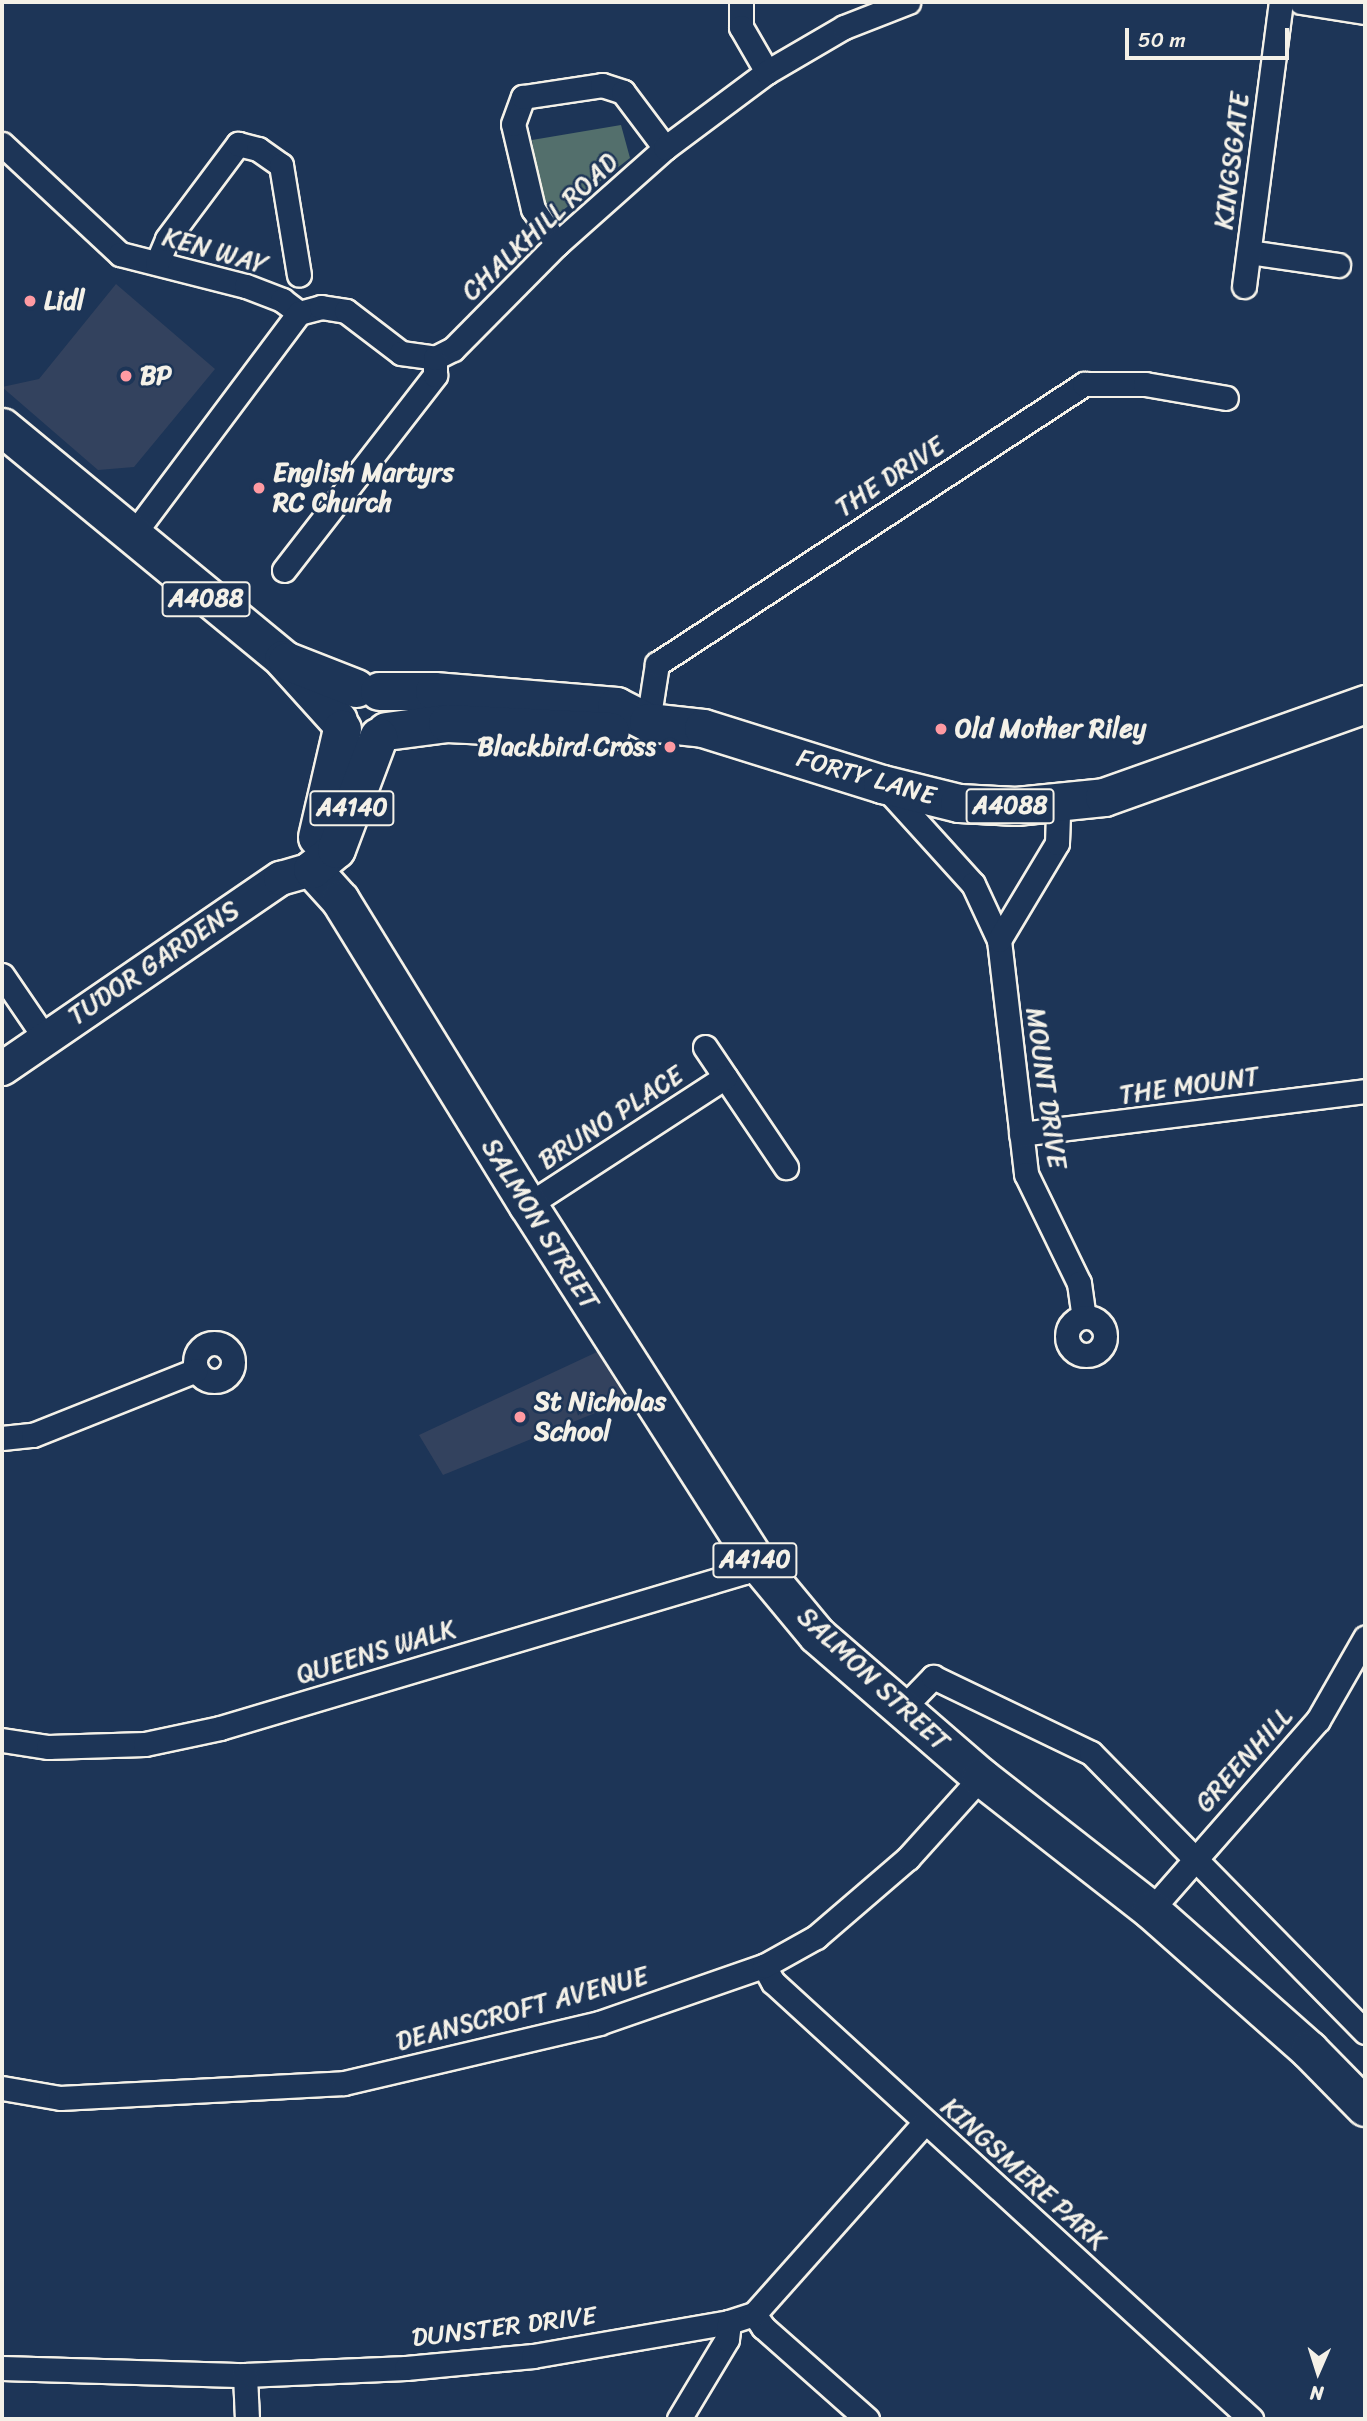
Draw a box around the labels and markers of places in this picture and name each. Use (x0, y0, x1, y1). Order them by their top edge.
place label: Lidl (44, 285, 84, 317)
marker: Lidl (22, 293, 38, 309)
place label: BP (140, 360, 172, 392)
marker: BP (118, 368, 134, 384)
place label: English Martyrs RC Church (273, 457, 454, 518)
marker: English Martyrs RC Church (251, 480, 267, 496)
place label: Old Mother Riley (955, 713, 1147, 745)
marker: Old Mother Riley (933, 721, 949, 737)
place label: Blackbird Cross (477, 731, 656, 763)
marker: Blackbird Cross (662, 739, 678, 755)
place label: St Nicholas School (534, 1386, 666, 1448)
marker: St Nicholas School (512, 1409, 528, 1425)

